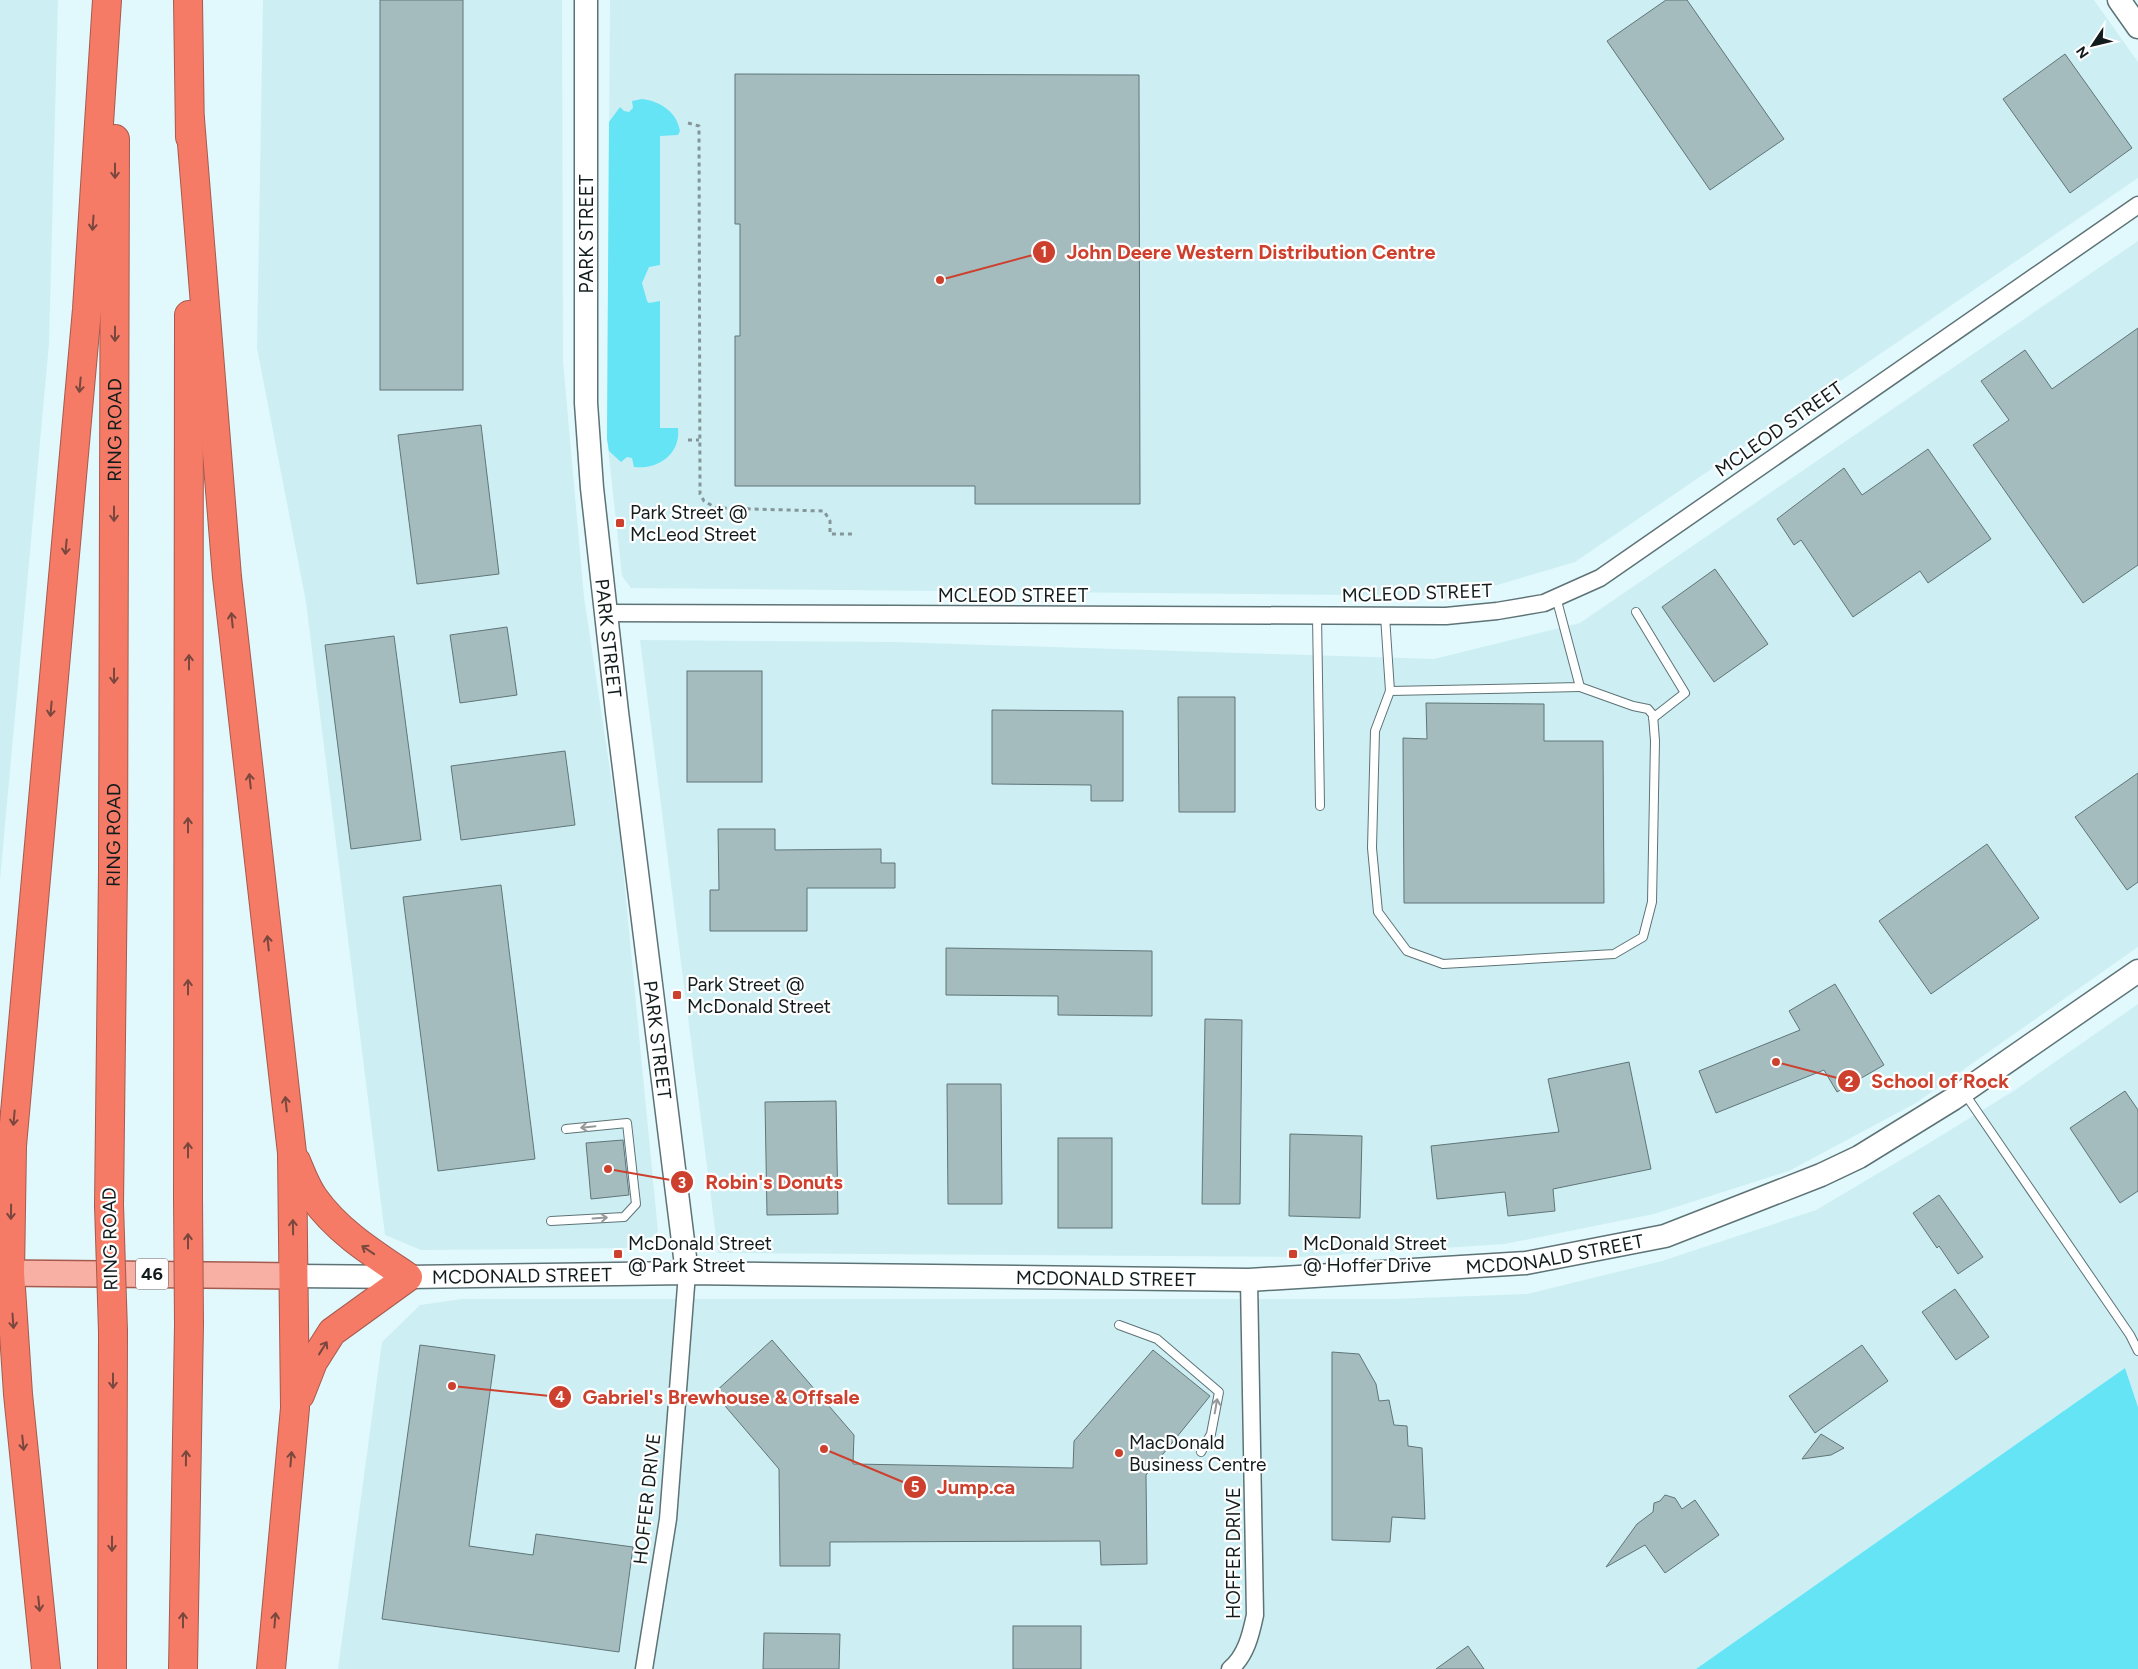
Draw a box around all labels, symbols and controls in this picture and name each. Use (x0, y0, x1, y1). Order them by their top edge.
north arrow (2068, 20, 2118, 70)
text: N (2073, 43, 2093, 61)
one-way arrow (110, 162, 120, 179)
street label: PARK STREET (575, 174, 598, 294)
one-way arrow (88, 215, 97, 231)
callout: John Deere Western Distribution Centre (1032, 234, 1446, 269)
text: John Deere Western Distribution Centre (1066, 240, 1436, 264)
text: 1 (1041, 243, 1047, 261)
one-way arrow (110, 325, 120, 341)
street label: MCLEOD STREET (1711, 376, 1848, 482)
one-way arrow (76, 377, 85, 393)
street label: RING ROAD (103, 378, 126, 482)
place label: Park Street @ McLeod Street (630, 501, 757, 546)
one-way arrow (109, 505, 119, 521)
marker: Park Street @ McLeod Street (614, 517, 626, 529)
one-way arrow (61, 539, 70, 555)
street label: PARK STREET (591, 577, 627, 699)
street label: MCLEOD STREET (1341, 579, 1493, 607)
street label: MCLEOD STREET (938, 584, 1089, 607)
one-way arrow (227, 612, 237, 628)
one-way arrow (184, 654, 194, 670)
one-way arrow (109, 668, 118, 684)
one-way arrow (46, 701, 56, 717)
one-way arrow (245, 774, 255, 790)
street label: RING ROAD (101, 783, 125, 887)
one-way arrow (183, 817, 193, 833)
one-way arrow (263, 935, 273, 951)
place label: Park Street @ McDonald Street (687, 973, 831, 1018)
one-way arrow (183, 979, 193, 996)
street label: PARK STREET (639, 979, 677, 1101)
marker: Park Street @ McDonald Street (671, 989, 683, 1001)
callout: School of Rock (1836, 1064, 2019, 1099)
text: School of Rock (1871, 1069, 2009, 1093)
text: 2 (1845, 1073, 1854, 1091)
one-way arrow (281, 1096, 291, 1112)
one-way arrow (10, 1109, 19, 1125)
one-way arrow (580, 1122, 596, 1131)
one-way arrow (183, 1142, 193, 1158)
callout: Robin's Donuts (670, 1165, 853, 1200)
text: Robin's Donuts (705, 1170, 843, 1194)
text: 3 (678, 1174, 686, 1192)
street label: RING ROAD (98, 1187, 122, 1291)
one-way arrow (6, 1204, 16, 1220)
one-way arrow (592, 1214, 608, 1223)
one-way arrow (288, 1220, 298, 1236)
street label: MCDONALD STREET (1465, 1229, 1646, 1278)
place label: McDonald Street @ Park Street (628, 1232, 772, 1277)
place label: McDonald Street @ Hoffer Drive (1303, 1232, 1447, 1277)
one-way arrow (183, 1233, 193, 1249)
one-way arrow (361, 1244, 375, 1254)
marker: McDonald Street @ Park Street (612, 1248, 624, 1260)
marker: McDonald Street @ Hoffer Drive (1287, 1248, 1299, 1260)
road number: 46 (136, 1258, 168, 1290)
street label: MCDONALD STREET (432, 1263, 613, 1288)
street label: MCDONALD STREET (1016, 1266, 1197, 1291)
one-way arrow (8, 1313, 18, 1329)
one-way arrow (318, 1341, 328, 1355)
one-way arrow (108, 1372, 118, 1389)
callout: Gabriel's Brewhouse & Offsale (547, 1379, 869, 1414)
text: Gabriel's Brewhouse & Offsale (582, 1385, 860, 1409)
text: 4 (555, 1388, 565, 1406)
one-way arrow (1212, 1399, 1222, 1415)
place label: MacDonald Business Centre (1129, 1431, 1267, 1476)
street label: HOFFER DRIVE (629, 1432, 665, 1566)
one-way arrow (18, 1434, 28, 1450)
marker: MacDonald Business Centre (1113, 1447, 1125, 1459)
one-way arrow (181, 1450, 191, 1466)
one-way arrow (286, 1451, 295, 1467)
callout: Jump.ca (902, 1469, 1026, 1504)
text: Jump.ca (937, 1475, 1015, 1499)
text: 5 (911, 1478, 920, 1496)
street label: HOFFER DRIVE (1222, 1487, 1245, 1619)
one-way arrow (107, 1535, 117, 1551)
one-way arrow (35, 1596, 44, 1612)
one-way arrow (178, 1613, 188, 1629)
one-way arrow (271, 1613, 280, 1629)

